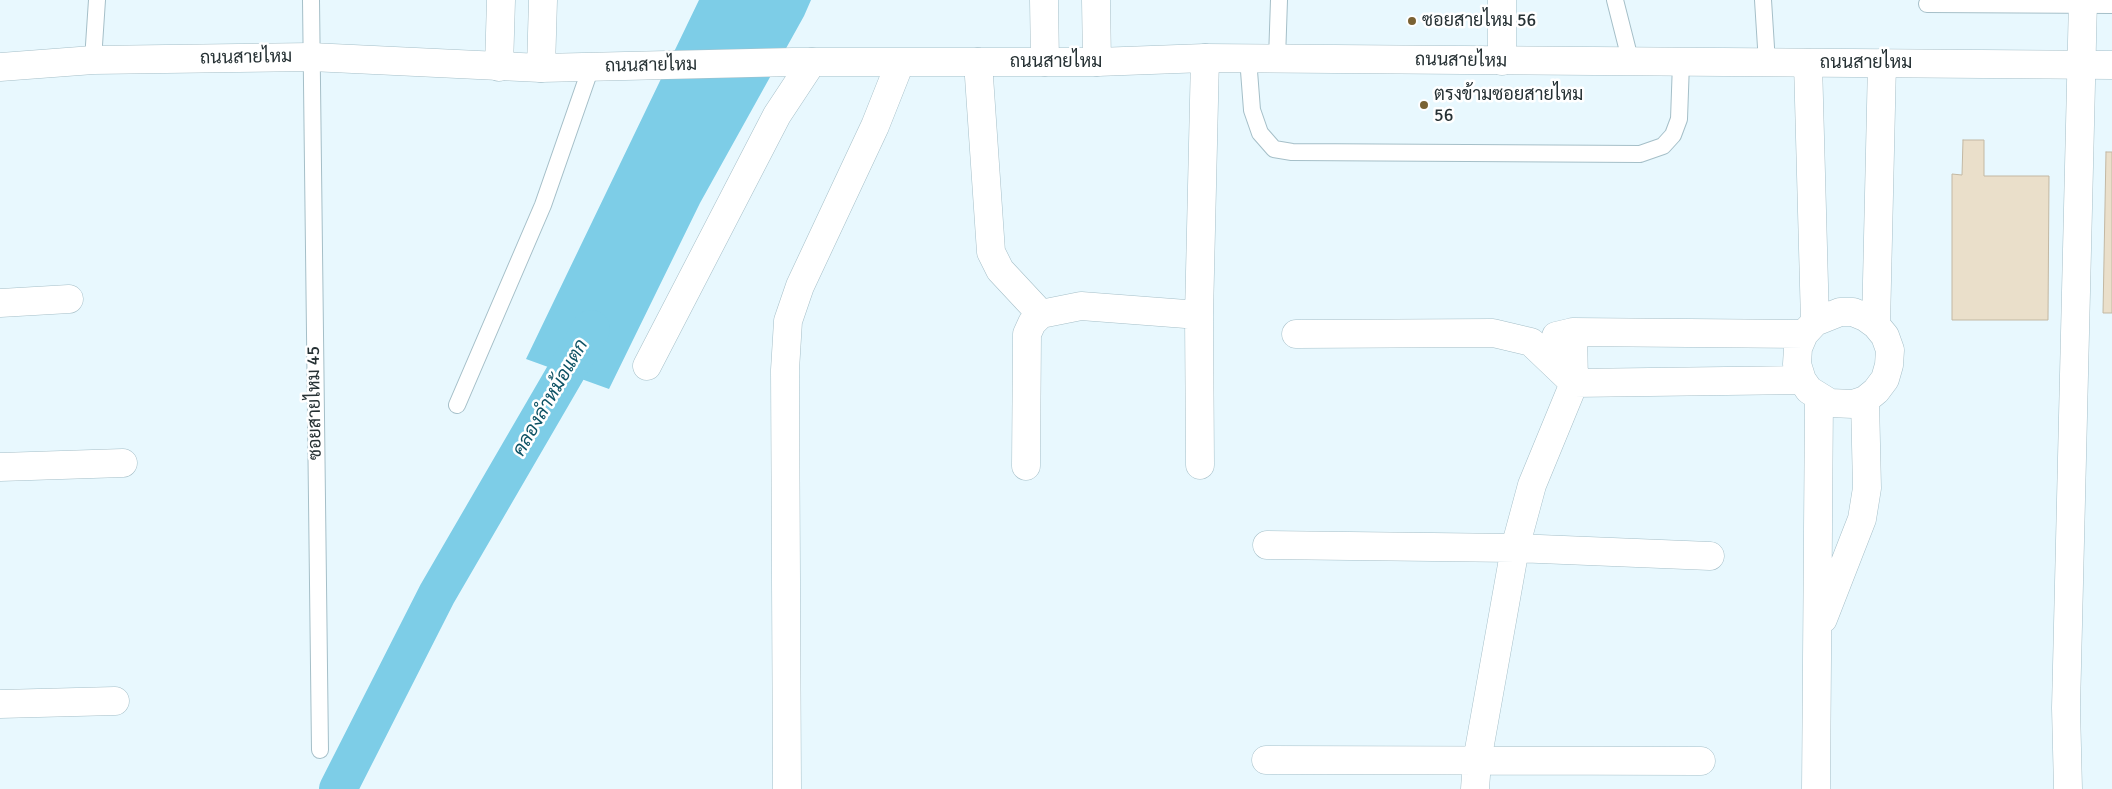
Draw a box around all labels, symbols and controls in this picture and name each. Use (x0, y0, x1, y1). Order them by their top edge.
place label: ซอยสายไหม 56 (1422, 10, 1536, 32)
marker: ซอยสายไหม 56 (1406, 15, 1418, 27)
street label: ถนนสายไหม (200, 46, 292, 70)
street label: ถนนสายไหม (1415, 49, 1507, 73)
street label: ถนนสายไหม (1010, 51, 1102, 73)
street label: ถนนสายไหม (1820, 52, 1912, 74)
street label: ถนนสายไหม (605, 54, 697, 78)
place label: ตรงข้ามซอยสายไหม 56 (1434, 84, 1583, 126)
marker: ตรงข้ามซอยสายไหม 56 (1418, 99, 1430, 111)
water label: คลองลำหม้อแตก (508, 336, 594, 460)
street label: ซอยสายไหม 45 (303, 346, 327, 460)

